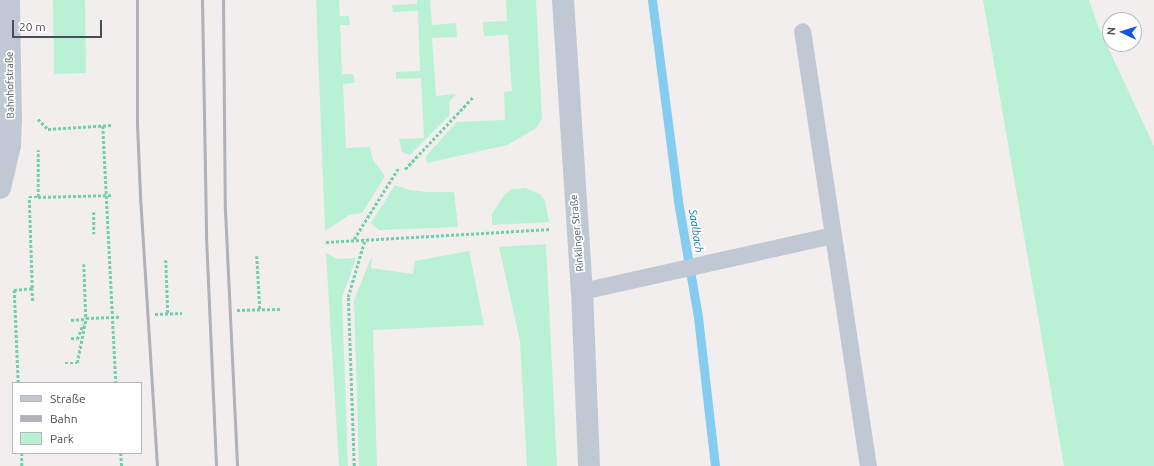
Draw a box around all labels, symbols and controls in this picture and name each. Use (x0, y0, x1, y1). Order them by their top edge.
scale bar (14, 12, 104, 38)
north arrow (1102, 12, 1142, 52)
text: 20 m (19, 20, 46, 33)
text: N (1105, 27, 1117, 36)
street label: Bahnhofstraße (3, 51, 17, 119)
street label: Rinklinger Straße (568, 194, 586, 272)
water label: Saalbach (686, 208, 706, 254)
legend (12, 382, 142, 454)
text: Straße (50, 392, 86, 405)
text: Bahn (50, 412, 78, 425)
text: Park (50, 432, 74, 445)

